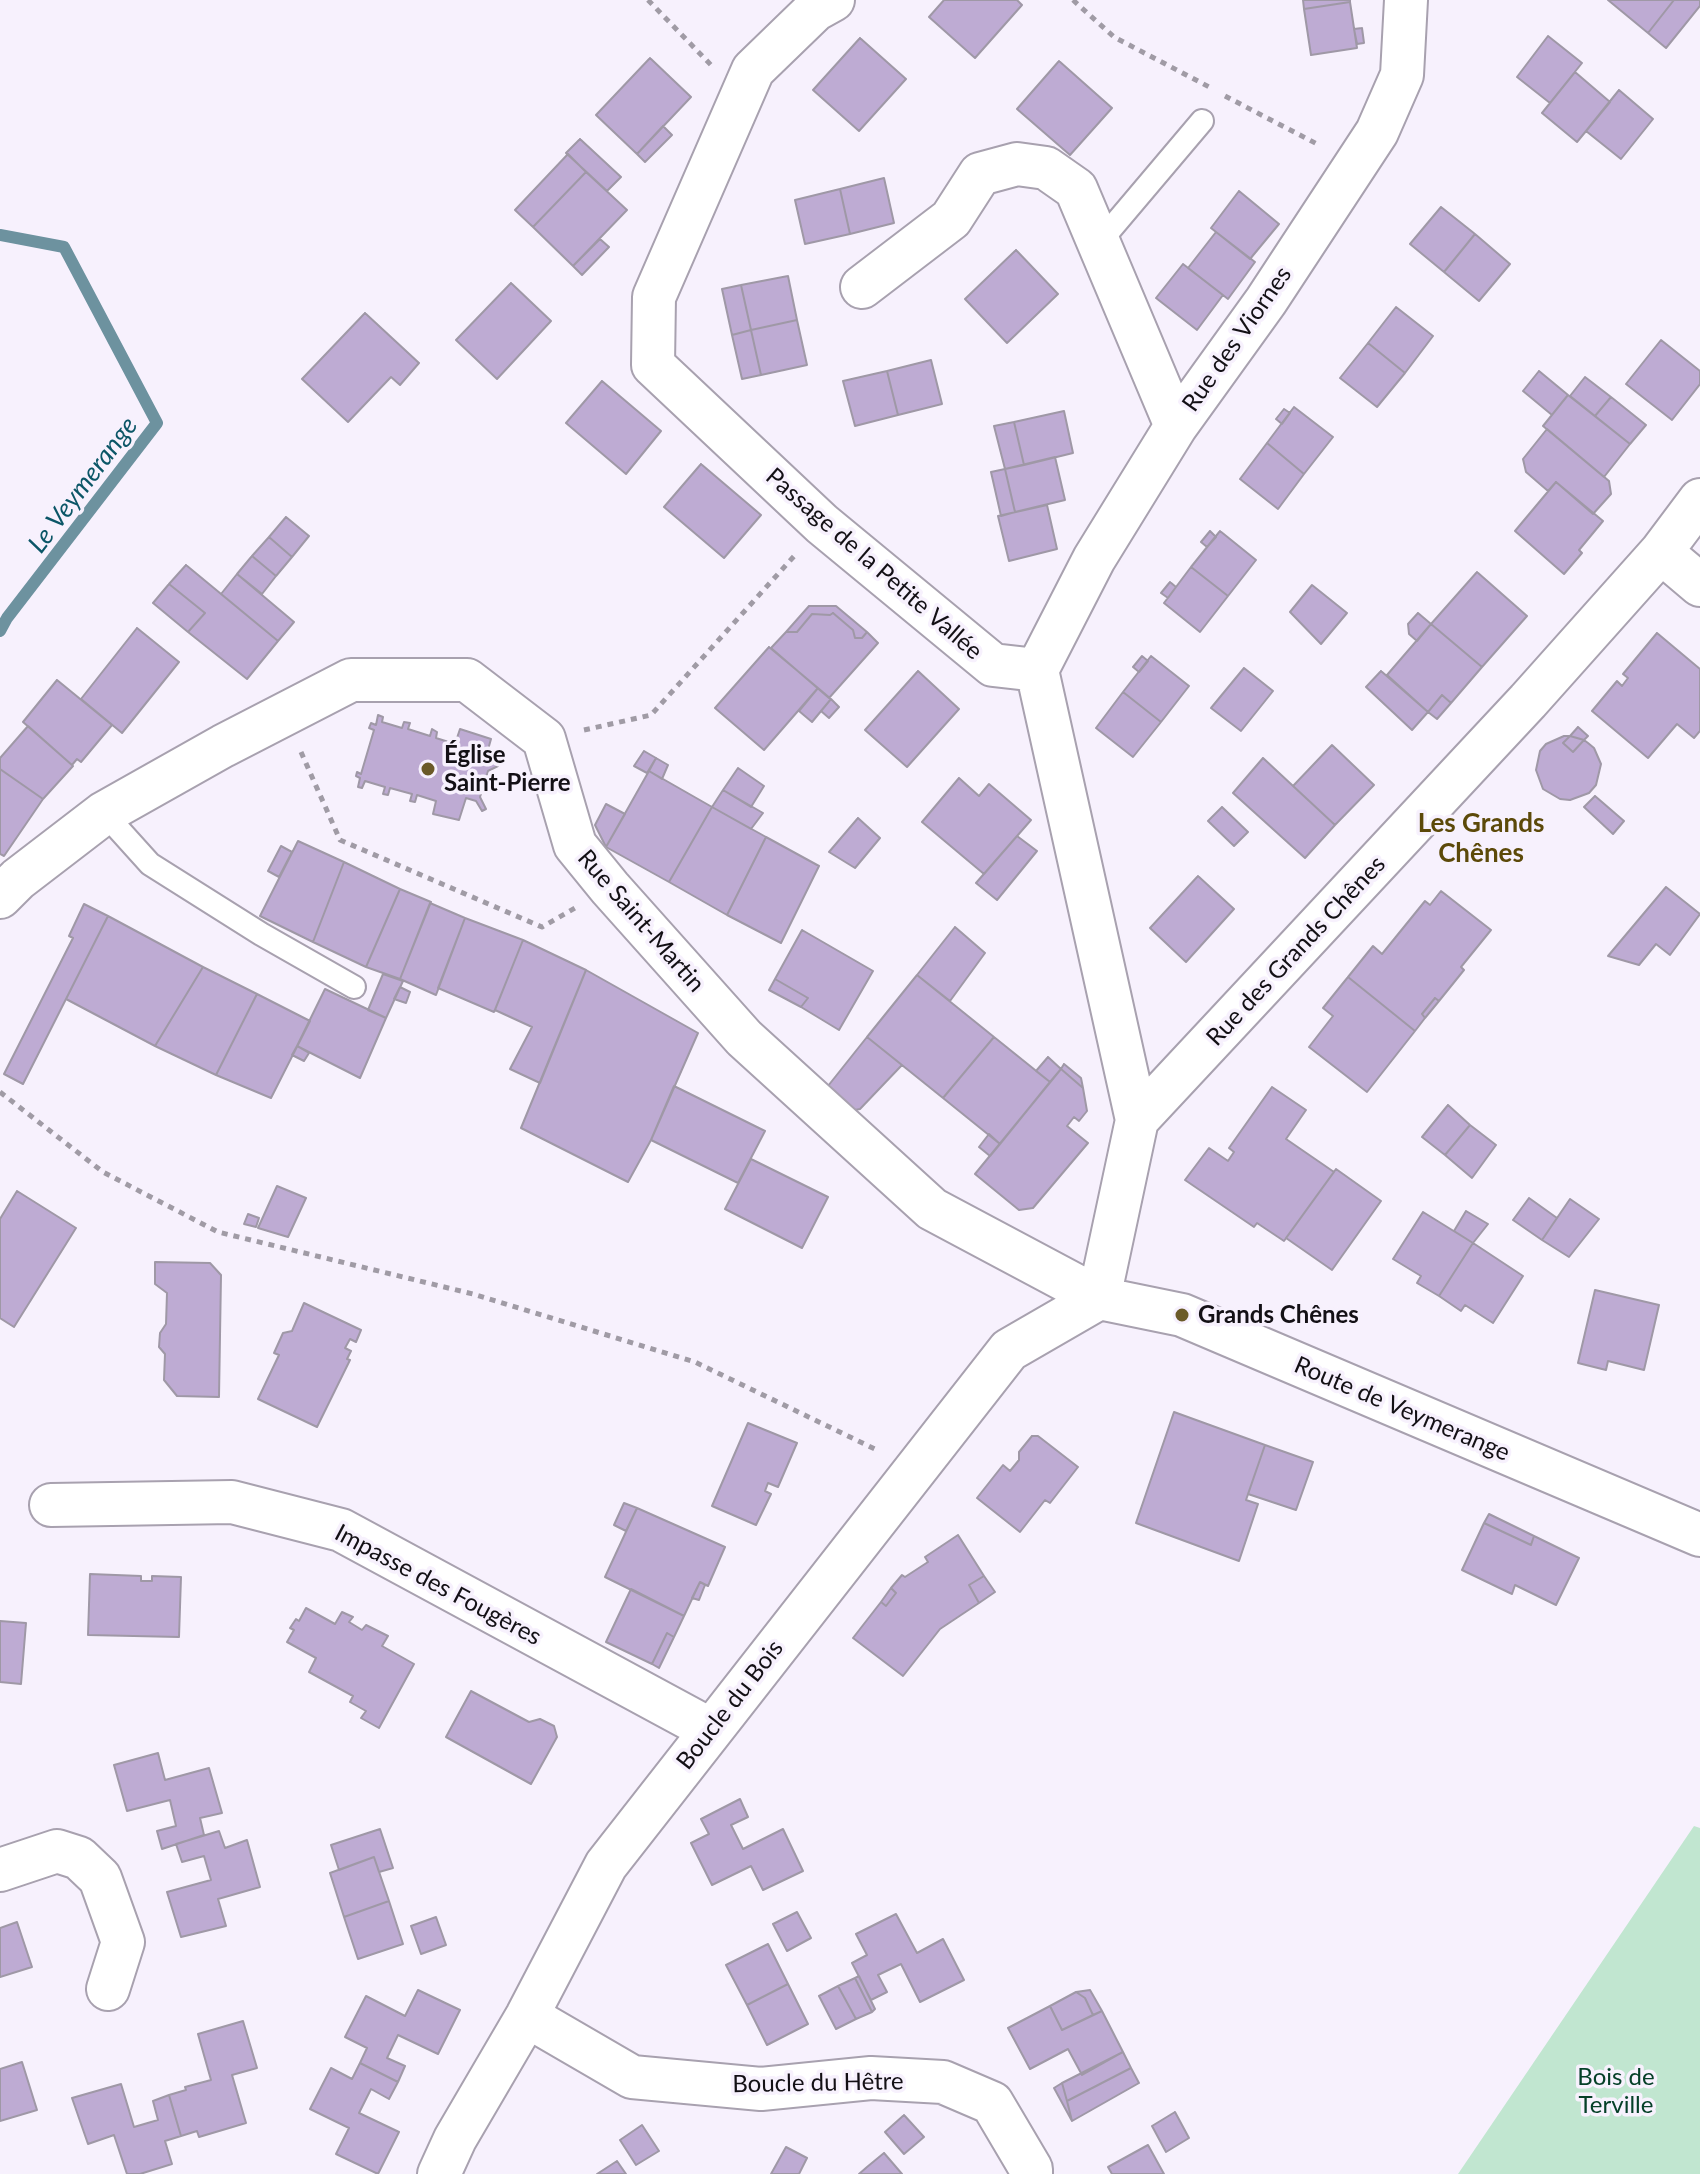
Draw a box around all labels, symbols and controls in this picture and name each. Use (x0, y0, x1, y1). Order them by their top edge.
street label: Rue des Viornes (1176, 261, 1298, 417)
water label: Le Veymerange (22, 411, 144, 559)
street label: Passage de la Petite Vallée (760, 462, 988, 666)
place label: Église Saint-Pierre (444, 741, 571, 797)
marker: Église Saint-Pierre (419, 760, 437, 778)
district label: Les Grands Chênes (1418, 808, 1544, 870)
street label: Rue Saint-Martin (571, 844, 711, 998)
street label: Rue des Grands Chênes (1201, 850, 1391, 1052)
place label: Grands Chênes (1198, 1301, 1359, 1329)
marker: Grands Chênes (1173, 1306, 1191, 1324)
street label: Route de Veymerange (1290, 1351, 1514, 1467)
street label: Impasse des Fougères (330, 1518, 546, 1652)
street label: Boucle du Bois (671, 1635, 789, 1775)
park label: Bois de Terville (1577, 2063, 1655, 2119)
street label: Boucle du Hêtre (732, 2067, 904, 2099)

